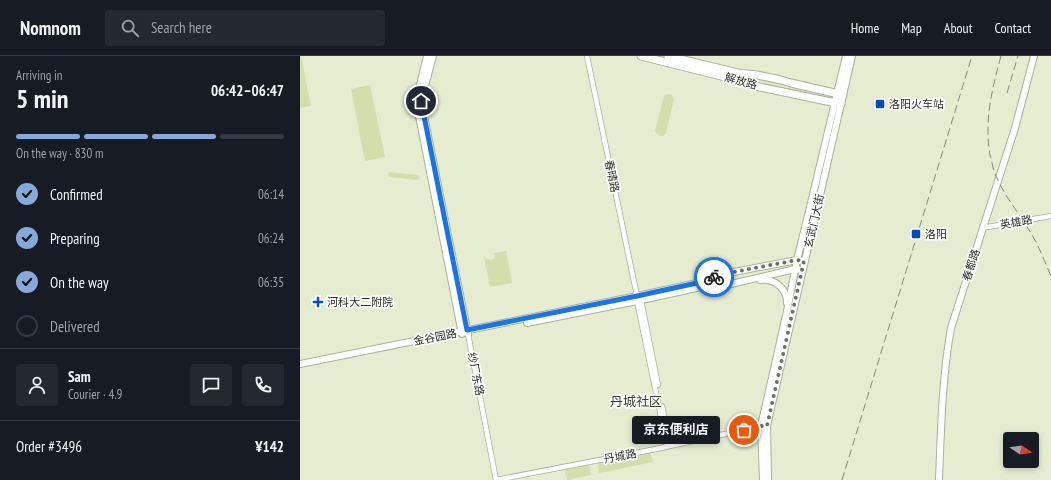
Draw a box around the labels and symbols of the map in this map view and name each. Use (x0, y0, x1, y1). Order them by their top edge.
street label: 解放路 (723, 70, 759, 92)
pin (404, 84, 438, 118)
place label: 洛阳火车站 (889, 97, 944, 111)
marker: 洛阳火车站 (874, 98, 886, 110)
street label: 春晴路 (602, 158, 622, 194)
street label: 玄武门大街 (801, 193, 827, 249)
street label: 英雄路 (999, 212, 1033, 232)
place label: 洛阳 (925, 227, 947, 241)
marker: 洛阳 (910, 228, 922, 240)
street label: 春都路 (959, 247, 983, 283)
courier (694, 257, 734, 297)
place label: 河科大二附院 (327, 295, 393, 309)
marker: 河科大二附院 (312, 296, 324, 308)
street label: 金谷园路 (412, 326, 458, 348)
street label: 纱厂东路 (465, 351, 487, 397)
district label: 丹城社区 (610, 393, 662, 410)
pin (727, 413, 761, 447)
callout: 京东便利店 (632, 416, 720, 444)
north arrow (1003, 432, 1039, 468)
street label: 丹城路 (602, 446, 638, 466)

